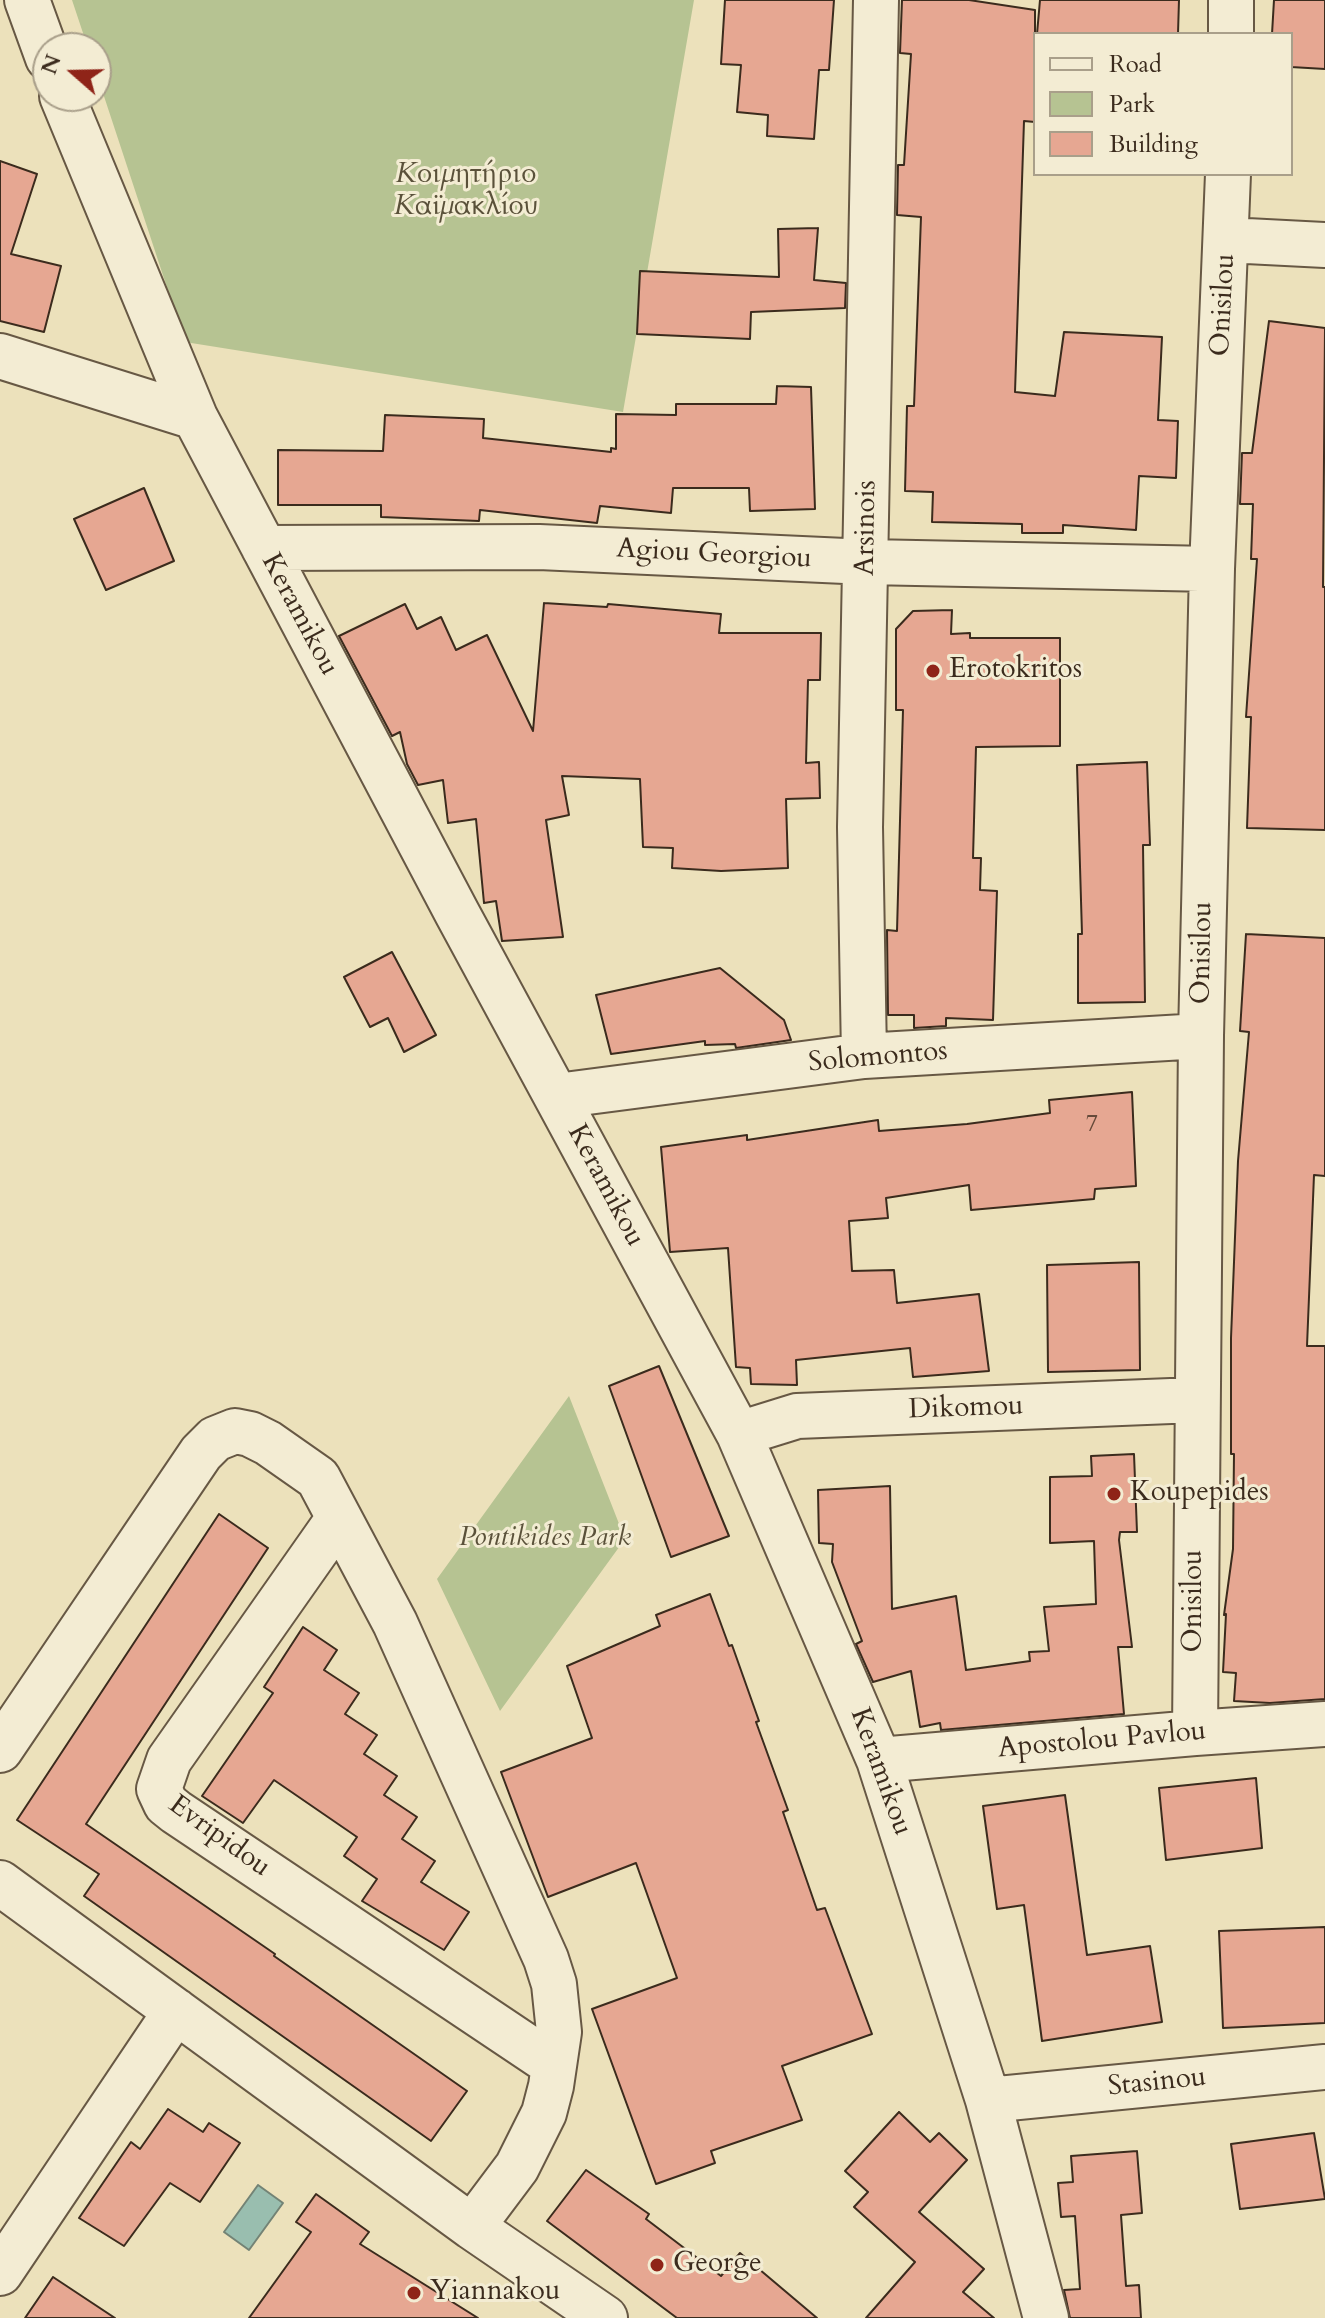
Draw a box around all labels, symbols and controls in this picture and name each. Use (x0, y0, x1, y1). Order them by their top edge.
north arrow (32, 32, 112, 112)
legend (1033, 32, 1293, 176)
text: Road (1109, 48, 1162, 81)
text: N (34, 50, 69, 79)
text: Park (1109, 88, 1155, 121)
text: Building (1109, 128, 1198, 161)
park label: Κοιμητήριο Καϊμακλίου (394, 159, 538, 225)
street label: Onisilou (1205, 253, 1243, 357)
street label: Arsinois (849, 480, 885, 576)
street label: Agiou Georgiou (615, 533, 813, 577)
street label: Keramikou (253, 548, 345, 682)
place label: Erotokritos (949, 654, 1082, 688)
marker: Erotokritos (924, 662, 942, 680)
street label: Onisilou (1185, 901, 1221, 1005)
street label: Solomontos (807, 1035, 949, 1081)
house number: 7 (1086, 1111, 1098, 1139)
street label: Keramikou (559, 1119, 651, 1253)
street label: Dikomou (908, 1390, 1024, 1428)
place label: Koupepides (1130, 1477, 1269, 1511)
marker: Koupepides (1105, 1485, 1123, 1503)
park label: Pontikides Park (459, 1522, 631, 1556)
street label: Onisilou (1178, 1550, 1212, 1652)
street label: Keramikou (841, 1704, 919, 1840)
street label: Apostolou Pavlou (996, 1715, 1208, 1767)
street label: Evripidou (162, 1789, 276, 1885)
street label: Stasinou (1106, 2061, 1208, 2105)
place label: George (673, 2248, 762, 2282)
marker: George (648, 2256, 666, 2274)
place label: Yiannakou (430, 2276, 560, 2310)
marker: Yiannakou (405, 2284, 423, 2302)

